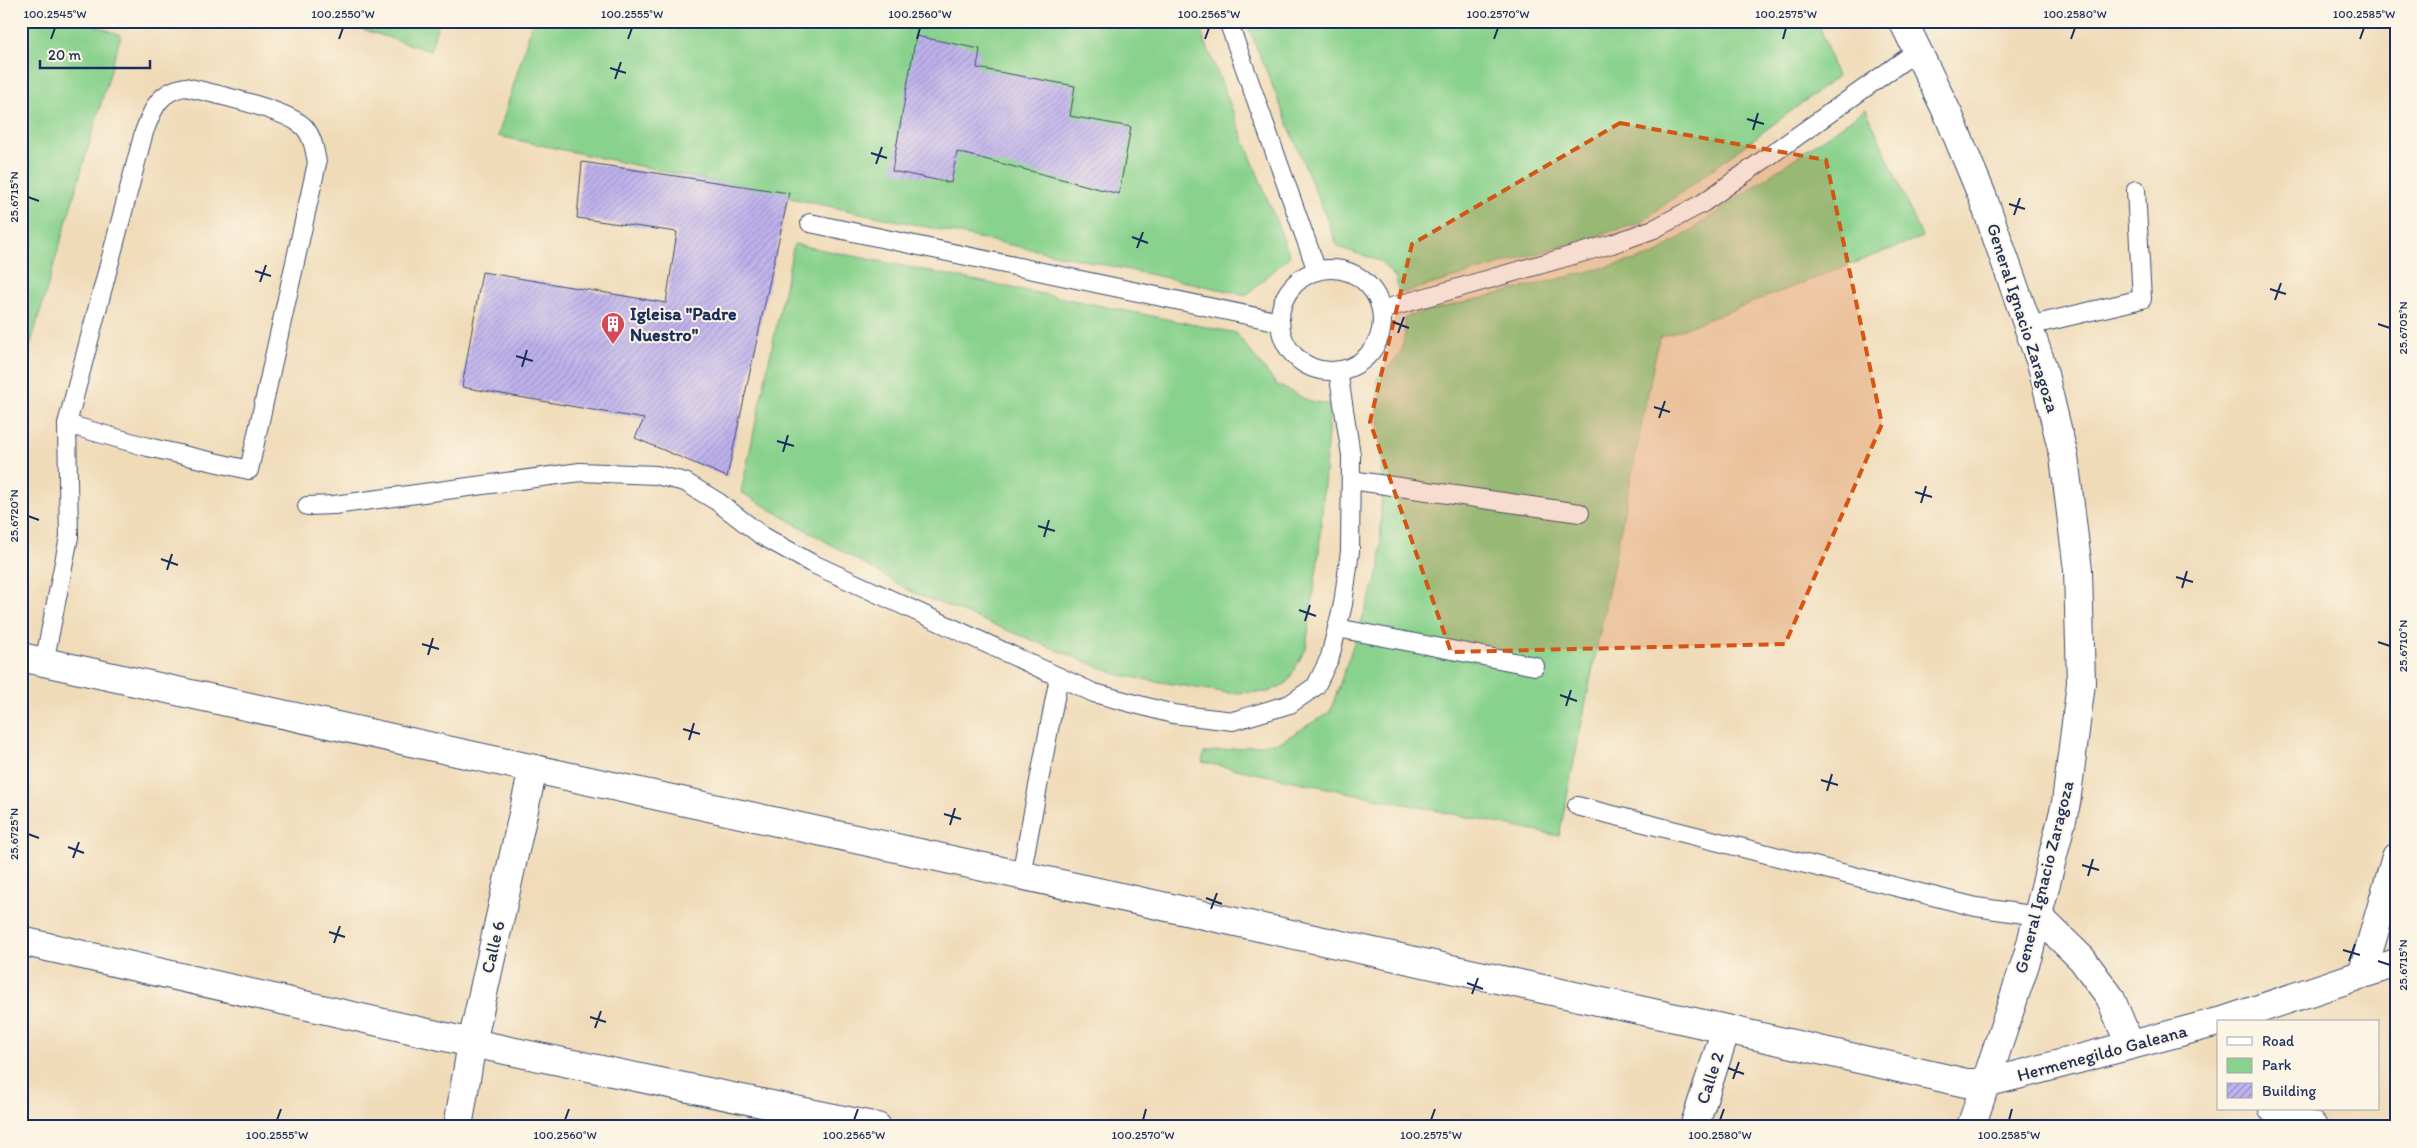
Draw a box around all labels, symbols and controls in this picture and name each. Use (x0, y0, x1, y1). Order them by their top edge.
text: 100.2545°W (23, 7, 87, 21)
text: 100.2550°W (311, 7, 375, 21)
text: 100.2555°W (601, 7, 663, 21)
text: 100.2560°W (888, 7, 952, 21)
text: 100.2565°W (1178, 7, 1240, 21)
text: 100.2570°W (1466, 7, 1530, 21)
text: 100.2575°W (1755, 7, 1817, 21)
text: 100.2580°W (2043, 7, 2107, 21)
text: 100.2585°W (2333, 7, 2395, 21)
scale bar (40, 38, 150, 70)
text: 20 m (48, 46, 82, 64)
text: 25.6715°N (7, 171, 21, 223)
street label: General Ignacio Zaragoza (1982, 221, 2064, 416)
text: 25.6705°N (2396, 301, 2410, 355)
place label: Igleisa "Padre Nuestro" (630, 303, 737, 346)
building icon: Igleisa "Padre Nuestro" (600, 311, 626, 345)
text: 25.6720°N (7, 489, 21, 543)
text: 25.6710°N (2396, 620, 2410, 672)
street label: General Ignacio Zaragoza (2009, 778, 2079, 976)
text: 25.6725°N (7, 808, 21, 860)
street label: Calle 6 (476, 919, 510, 975)
text: 25.6715°N (2396, 939, 2410, 991)
street label: Hermenegildo Galeana (2015, 1020, 2190, 1086)
legend (2217, 1020, 2380, 1110)
text: Road (2262, 1032, 2295, 1050)
street label: Calle 2 (1691, 1049, 1729, 1107)
text: Park (2262, 1056, 2292, 1074)
text: Building (2262, 1082, 2316, 1100)
text: 100.2555°W (246, 1128, 308, 1142)
text: 100.2560°W (533, 1128, 597, 1142)
text: 100.2565°W (823, 1128, 885, 1142)
text: 100.2570°W (1111, 1128, 1175, 1142)
text: 100.2575°W (1400, 1128, 1462, 1142)
text: 100.2580°W (1688, 1128, 1752, 1142)
text: 100.2585°W (1978, 1128, 2040, 1142)

